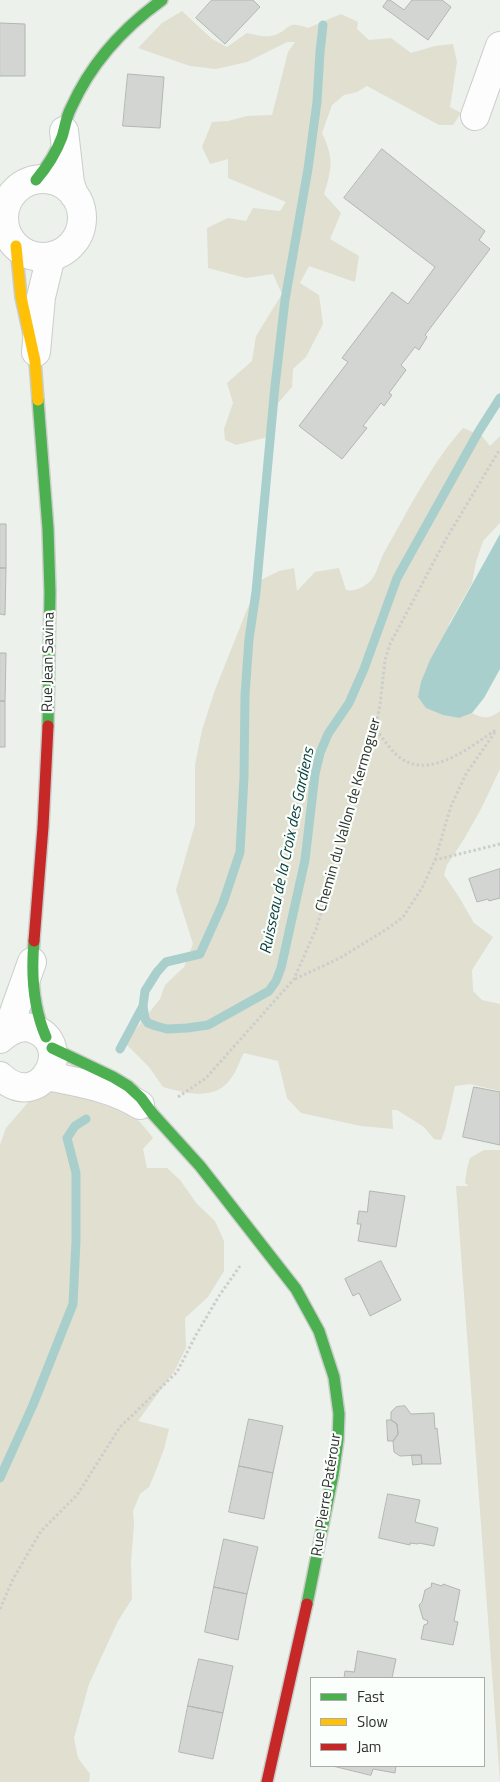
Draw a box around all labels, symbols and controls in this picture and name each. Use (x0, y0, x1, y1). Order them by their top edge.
street label: Rue Jean Savina (39, 612, 59, 712)
street label: Chemin du Vallon de Kermoguer (313, 716, 385, 914)
water label: Ruisseau de la Croix des Gardiens (257, 746, 319, 956)
street label: Rue Pierre Patérour (308, 1432, 346, 1558)
legend (310, 1677, 485, 1767)
text: Fast (357, 1685, 384, 1708)
text: Slow (357, 1710, 388, 1733)
text: Jam (357, 1735, 381, 1758)

